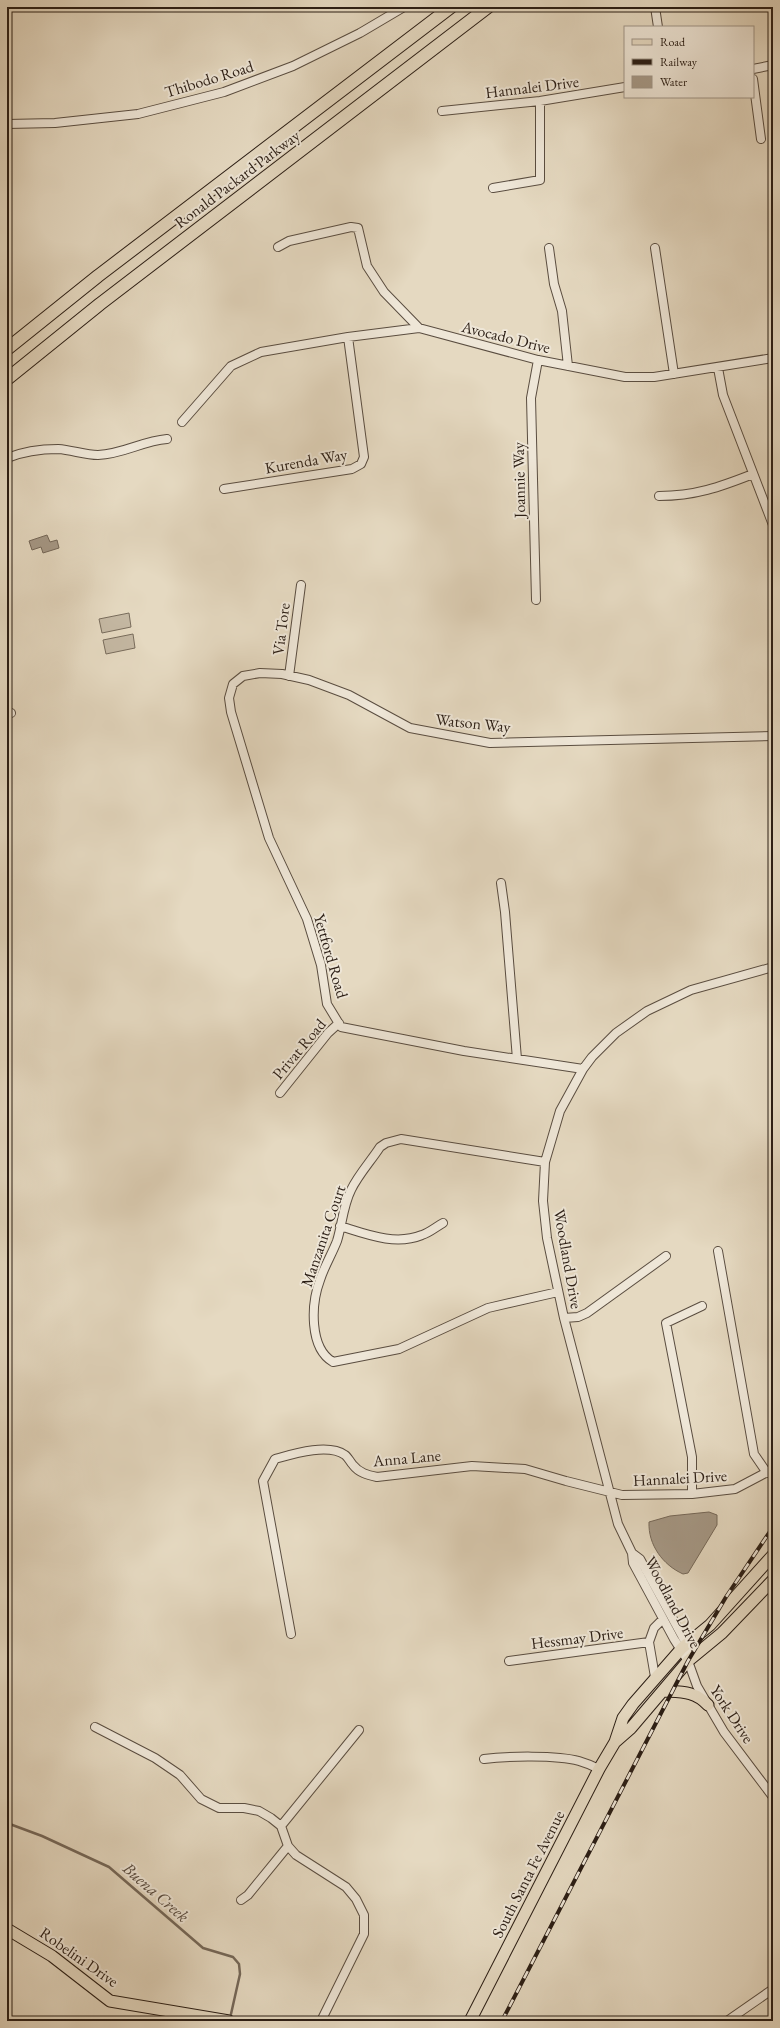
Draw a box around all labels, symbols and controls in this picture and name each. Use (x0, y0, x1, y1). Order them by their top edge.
legend (624, 26, 754, 98)
text: Road (660, 34, 686, 50)
text: Railway (660, 54, 698, 70)
street label: Thibodo Road (162, 55, 257, 102)
street label: Hannalei Drive (484, 71, 580, 103)
text: Water (660, 74, 687, 90)
street label: Ronald Packard Parkway (170, 124, 305, 233)
street label: Avocado Drive (459, 316, 552, 358)
street label: Joannie Way (508, 441, 530, 520)
street label: Kurenda Way (263, 443, 350, 479)
street label: Via Tore (267, 602, 295, 656)
street label: Watson Way (434, 709, 513, 737)
street label: Yettford Road (309, 911, 353, 1001)
street label: Privat Road (268, 1014, 331, 1084)
street label: Manzanita Court (296, 1182, 350, 1290)
street label: Woodland Drive (549, 1207, 587, 1311)
street label: Anna Lane (371, 1445, 442, 1472)
street label: Hannalei Drive (633, 1465, 727, 1491)
street label: Woodland Drive (640, 1552, 706, 1652)
street label: Hessmay Drive (530, 1622, 624, 1654)
street label: York Drive (705, 1681, 759, 1747)
street label: South Santa Fe Avenue (487, 1807, 569, 1941)
water label: Buena Creek (118, 1857, 194, 1927)
street label: Robelini Drive (36, 1922, 122, 1992)

